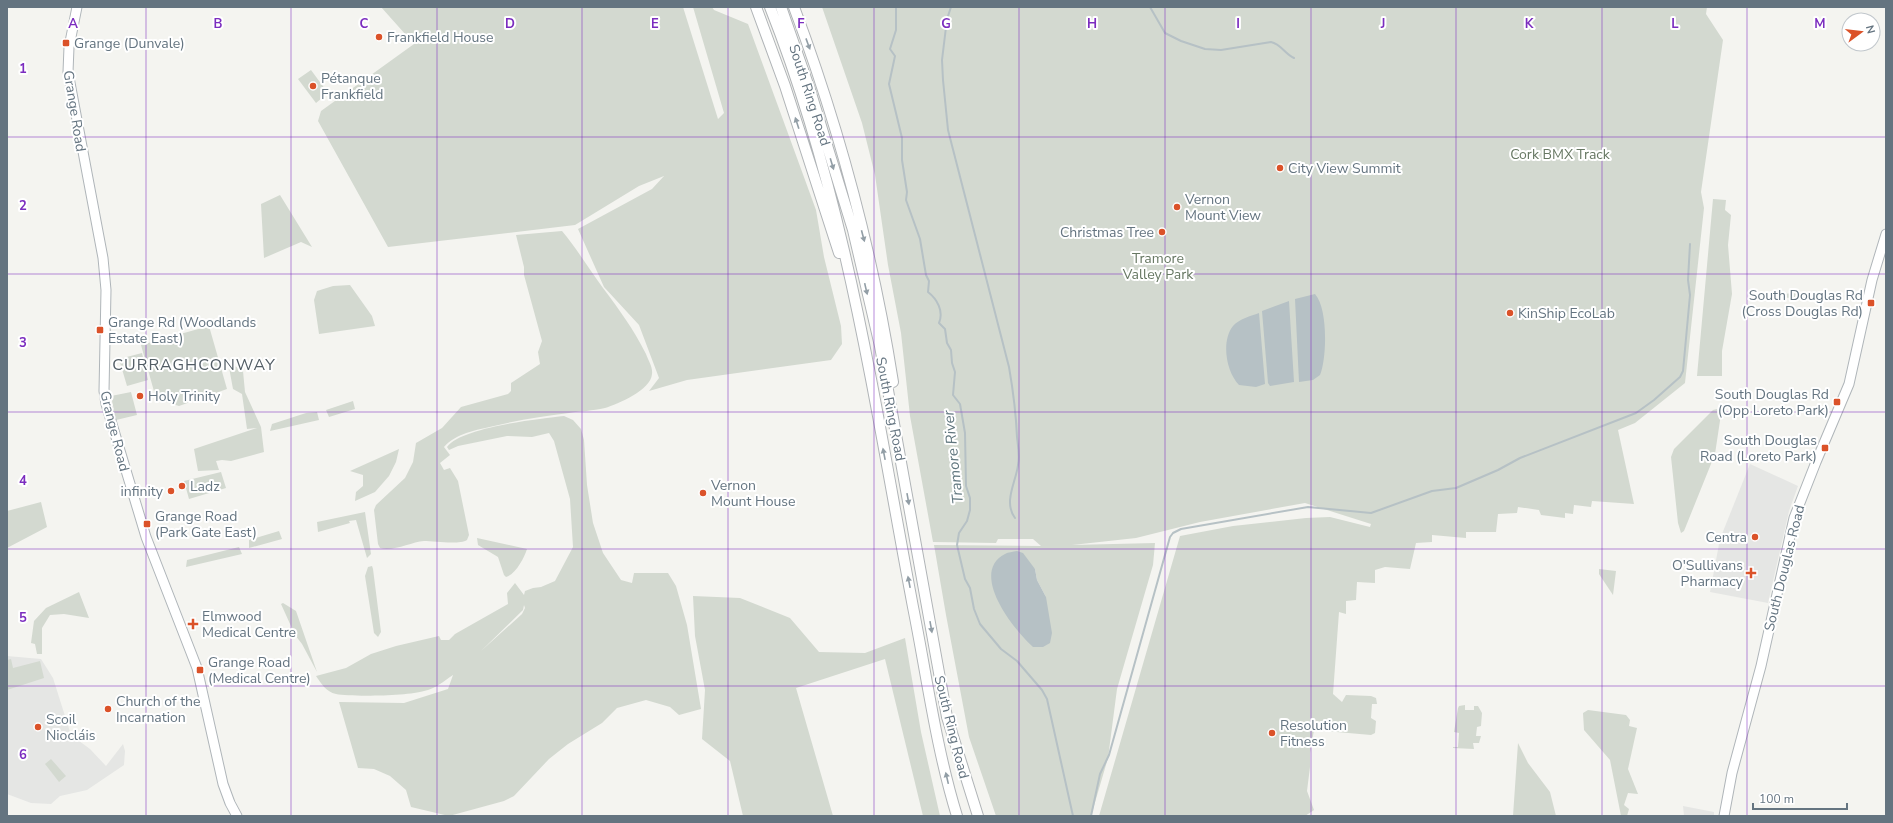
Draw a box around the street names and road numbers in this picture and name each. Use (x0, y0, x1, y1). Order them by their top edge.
street label: South Ring Road (784, 42, 835, 148)
street label: Grange Road (59, 69, 90, 153)
street label: South Ring Road (871, 355, 910, 463)
street label: Grange Road (95, 389, 134, 473)
street label: South Douglas Road (1760, 503, 1809, 633)
street label: South Ring Road (930, 674, 974, 781)

